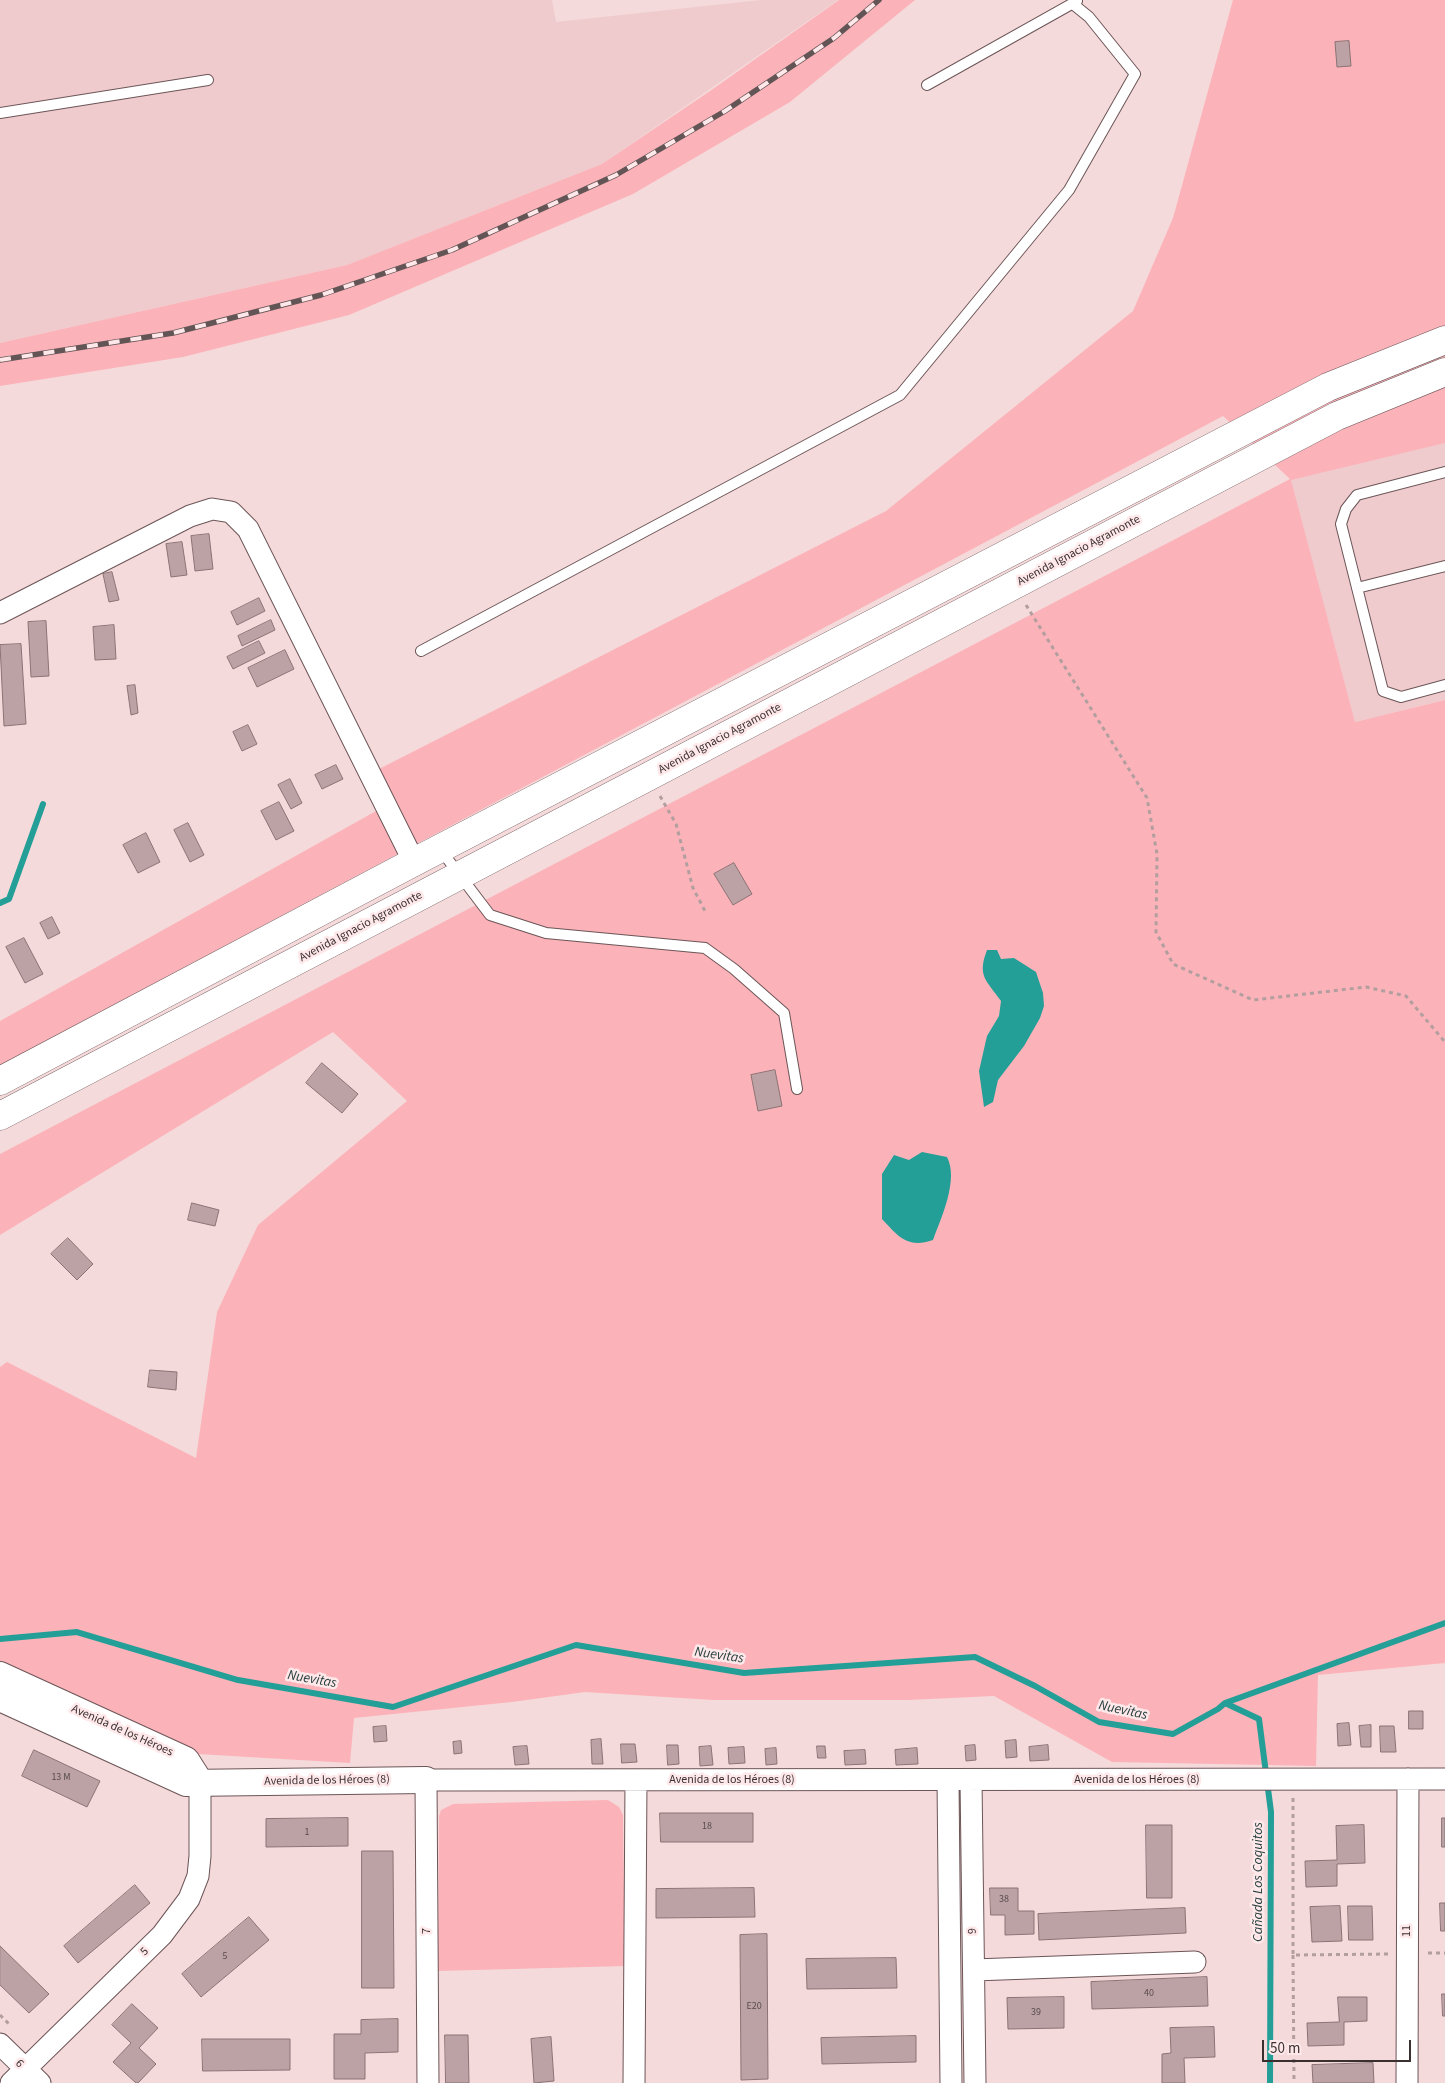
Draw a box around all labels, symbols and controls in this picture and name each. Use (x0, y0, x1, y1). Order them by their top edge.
street label: Avenida Ignacio Agramonte (1015, 512, 1143, 590)
street label: Avenida Ignacio Agramonte (656, 700, 784, 778)
street label: Avenida Ignacio Agramonte (297, 888, 425, 966)
water label: Nuevitas (693, 1644, 745, 1668)
water label: Nuevitas (286, 1667, 338, 1693)
water label: Nuevitas (1097, 1698, 1149, 1724)
street label: Avenida de los Héroes (69, 1702, 175, 1760)
house number: 13 M (51, 1772, 71, 1784)
street label: Avenida de los Héroes (8) (264, 1773, 390, 1789)
street label: Avenida de los Héroes (8) (669, 1773, 795, 1787)
street label: Avenida de los Héroes (8) (1074, 1773, 1200, 1787)
house number: 18 (702, 1821, 712, 1833)
water label: Cañada Los Coquitos (1251, 1822, 1267, 1942)
house number: 1 (305, 1827, 309, 1839)
house number: 38 (999, 1894, 1009, 1906)
street label: 11 (1400, 1925, 1414, 1937)
street label: 7 (420, 1928, 434, 1934)
street label: 9 (966, 1928, 980, 1934)
street label: 5 (138, 1945, 152, 1959)
house number: 5 (223, 1951, 227, 1963)
house number: 40 (1144, 1988, 1154, 2000)
house number: E20 (746, 2001, 762, 2013)
house number: 39 (1031, 2007, 1041, 2019)
scale bar (1265, 2030, 1414, 2062)
text: 50 m (1270, 2038, 1300, 2059)
street label: 6 (12, 2057, 26, 2071)

